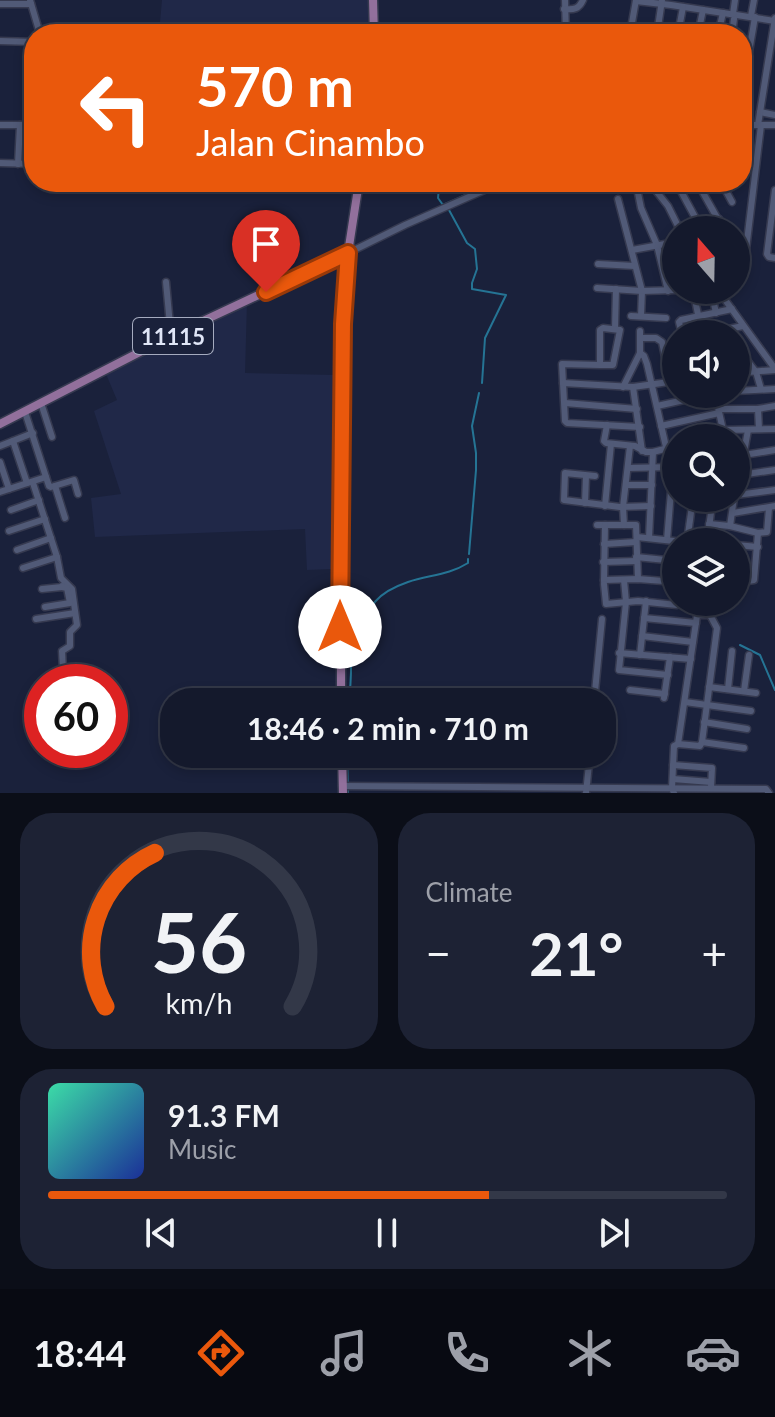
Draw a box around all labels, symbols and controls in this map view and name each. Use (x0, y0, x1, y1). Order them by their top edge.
text: 570 m (196, 52, 354, 119)
icon: left (64, 56, 168, 160)
text: Jalan Cinambo (196, 120, 425, 164)
pin (232, 210, 300, 292)
north arrow (662, 216, 750, 304)
map controls (662, 216, 750, 616)
icon: arrive (244, 222, 288, 266)
road number: 11115 (133, 318, 213, 354)
button: sound (662, 320, 750, 408)
button: search (662, 424, 750, 512)
button: layers (662, 528, 750, 616)
position arrow (298, 585, 382, 669)
speed limit sign: 60 (24, 664, 128, 768)
text: 18:46 · 2 min · 710 m (247, 710, 529, 746)
text: Climate (426, 876, 512, 908)
text: 56 (151, 891, 247, 991)
text: 21° (529, 917, 624, 989)
text: − (426, 927, 451, 979)
text: + (701, 927, 727, 979)
text: km/h (165, 986, 232, 1020)
text: 91.3 FM (168, 1097, 280, 1133)
text: Music (168, 1133, 236, 1165)
icon: previous (139, 1211, 183, 1255)
icon: pause (365, 1211, 409, 1255)
icon: next (592, 1211, 636, 1255)
icon: directions (193, 1325, 249, 1381)
icon: music (316, 1325, 372, 1381)
icon: phone (439, 1325, 495, 1381)
icon: climate (562, 1325, 618, 1381)
icon: car (685, 1325, 741, 1381)
text: 18:44 (34, 1331, 126, 1375)

